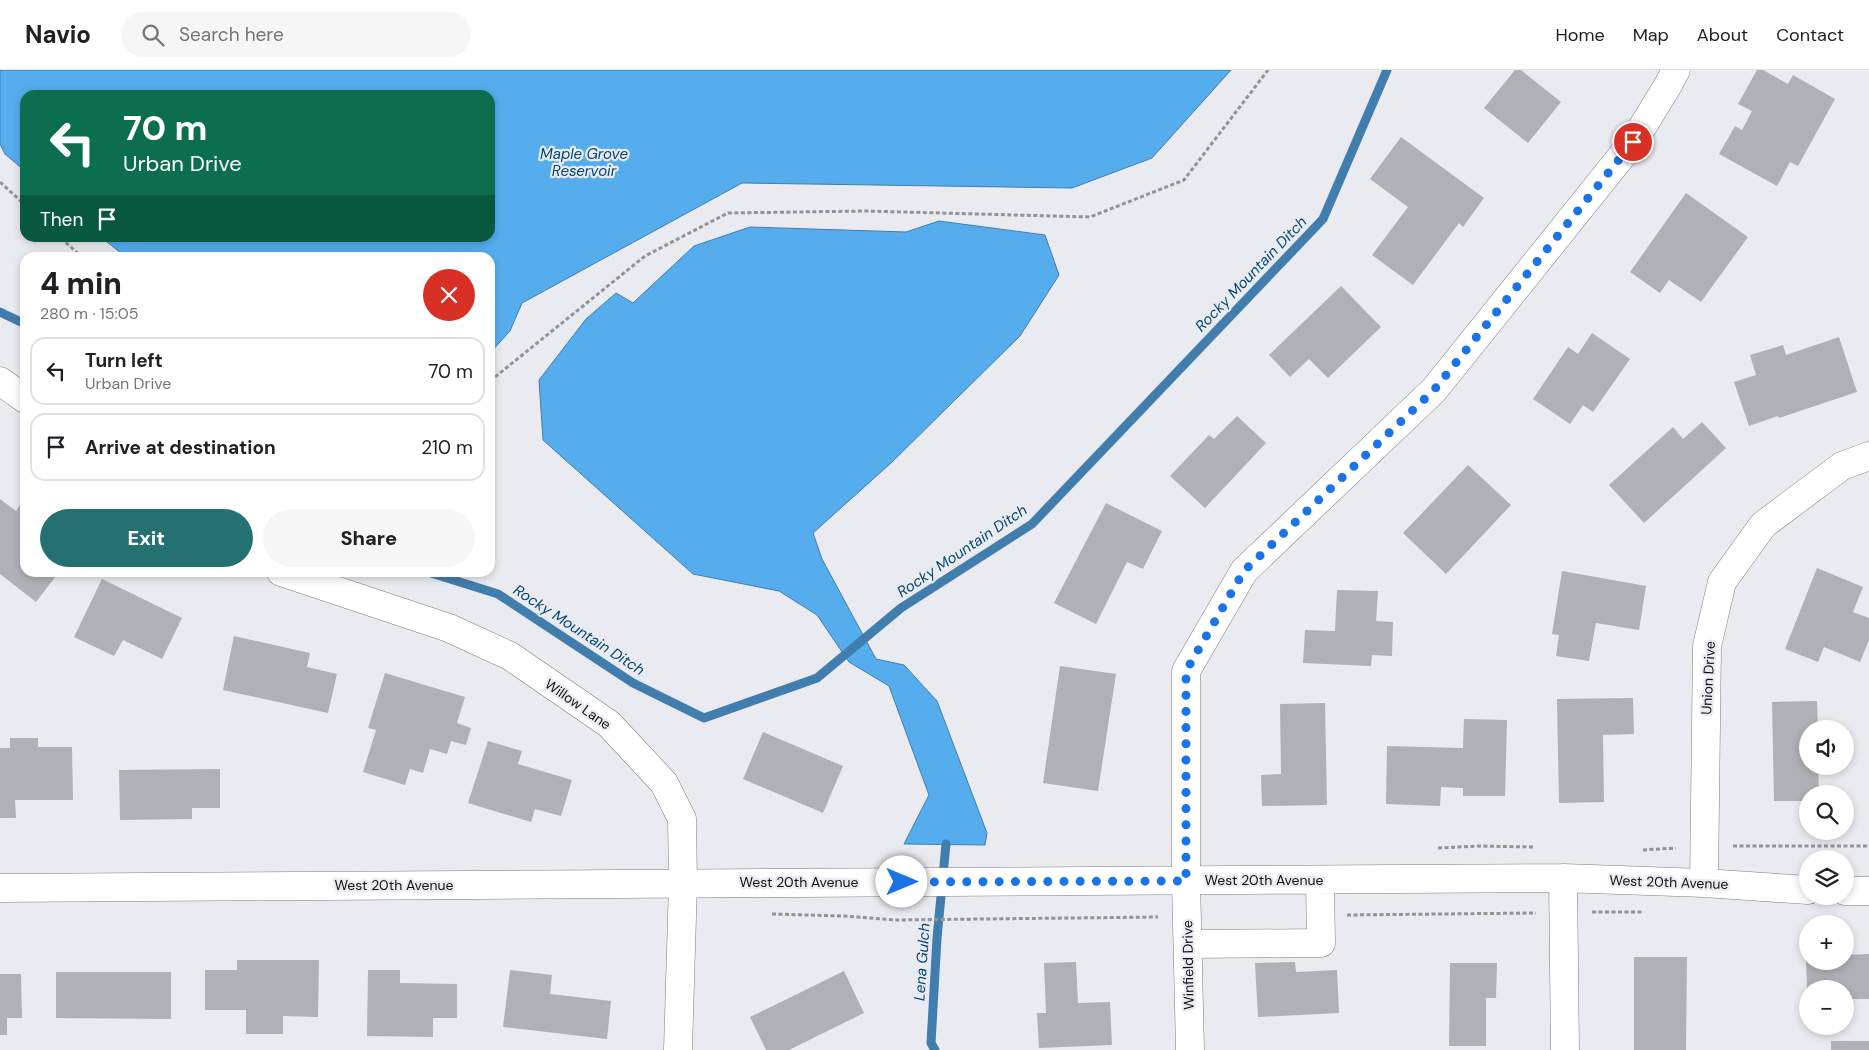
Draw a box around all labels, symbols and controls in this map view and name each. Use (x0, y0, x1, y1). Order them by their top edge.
search box (121, 12, 471, 57)
text: Navio (25, 19, 91, 50)
icon: search (139, 21, 167, 49)
text: Search here (179, 22, 284, 47)
text: Home (1555, 23, 1605, 47)
text: Map (1633, 23, 1669, 47)
text: About (1697, 23, 1748, 47)
text: Contact (1776, 23, 1844, 47)
text: 70 m (123, 105, 207, 151)
icon: left (40, 110, 105, 175)
pin (1612, 121, 1654, 163)
icon: arrive (1619, 128, 1647, 156)
water label: Maple Grove Reservoir (540, 144, 628, 181)
text: Urban Drive (123, 149, 242, 178)
icon: arrive (93, 205, 121, 233)
text: Then (40, 207, 83, 232)
water label: Rocky Mountain Ditch (1191, 212, 1311, 336)
text: 4 min (40, 264, 122, 303)
button: close (423, 269, 475, 321)
text: 280 m · 15:05 (40, 303, 139, 324)
text: Turn left (85, 348, 163, 373)
icon: left (42, 357, 70, 385)
text: 70 m (428, 359, 473, 384)
text: Urban Drive (85, 373, 171, 394)
icon: arrive (42, 433, 70, 461)
text: Arrive at destination (85, 435, 276, 460)
text: 210 m (421, 435, 473, 460)
water label: Rocky Mountain Ditch (893, 500, 1031, 602)
button: Exit (40, 509, 253, 567)
button: Share (263, 509, 475, 567)
water label: Rocky Mountain Ditch (510, 580, 649, 680)
street label: Union Drive (1697, 641, 1719, 715)
street label: Willow Lane (541, 675, 615, 733)
map controls (1799, 720, 1854, 1035)
button: sound (1799, 720, 1854, 775)
button: search (1799, 785, 1854, 840)
button: layers (1799, 850, 1854, 905)
position arrow (875, 855, 927, 907)
street label: West 20th Avenue (1204, 871, 1324, 889)
street label: West 20th Avenue (1609, 871, 1729, 893)
street label: West 20th Avenue (739, 873, 859, 891)
street label: West 20th Avenue (334, 876, 454, 894)
button: + (1799, 915, 1854, 970)
street label: Winfield Drive (1178, 920, 1198, 1010)
water label: Lena Gulch (909, 922, 935, 1002)
button: − (1799, 980, 1854, 1035)

